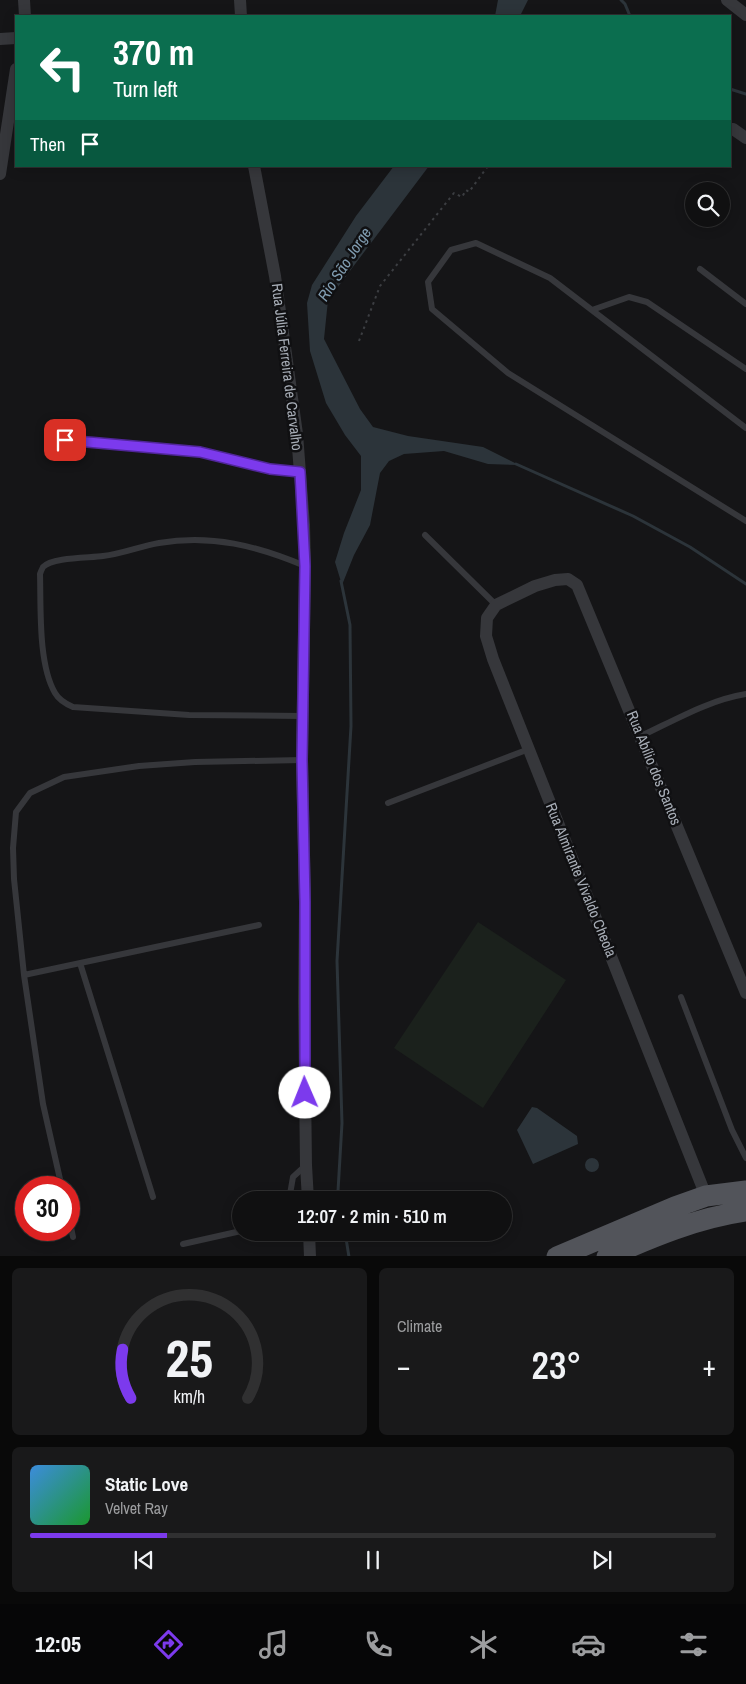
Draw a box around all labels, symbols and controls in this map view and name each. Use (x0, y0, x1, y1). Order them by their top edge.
text: 370 m (113, 29, 194, 76)
icon: left (30, 35, 95, 100)
text: Turn left (113, 74, 178, 104)
icon: arrive (76, 130, 104, 158)
text: Then (30, 131, 66, 157)
map controls (685, 182, 730, 227)
button: search (685, 182, 730, 227)
water label: Rio São Jorge (312, 223, 376, 305)
street label: Rua Júlia Ferreira de Carvalho (267, 282, 308, 452)
pin (44, 419, 86, 461)
icon: arrive (51, 426, 79, 454)
street label: Rua Abílio dos Santos (622, 707, 687, 828)
street label: Rua Almirante Vivaldo Cheola (541, 800, 622, 960)
position arrow (278, 1066, 330, 1118)
speed limit sign: 30 (15, 1176, 80, 1241)
text: 12:07 · 2 min · 510 m (297, 1203, 447, 1229)
text: Climate (397, 1315, 442, 1337)
text: 25 (166, 1323, 213, 1393)
text: 23° (532, 1340, 581, 1391)
text: − (397, 1347, 410, 1385)
text: + (703, 1347, 716, 1385)
text: km/h (174, 1385, 205, 1409)
text: Static Love (105, 1471, 188, 1497)
text: Velvet Ray (105, 1497, 168, 1519)
icon: previous (130, 1546, 158, 1574)
icon: pause (359, 1546, 387, 1574)
icon: next (588, 1546, 616, 1574)
icon: directions (151, 1627, 186, 1662)
icon: music (256, 1627, 291, 1662)
icon: phone (361, 1627, 396, 1662)
icon: climate (466, 1627, 501, 1662)
icon: car (571, 1627, 606, 1662)
icon: filters (676, 1627, 711, 1662)
text: 12:05 (35, 1629, 81, 1659)

